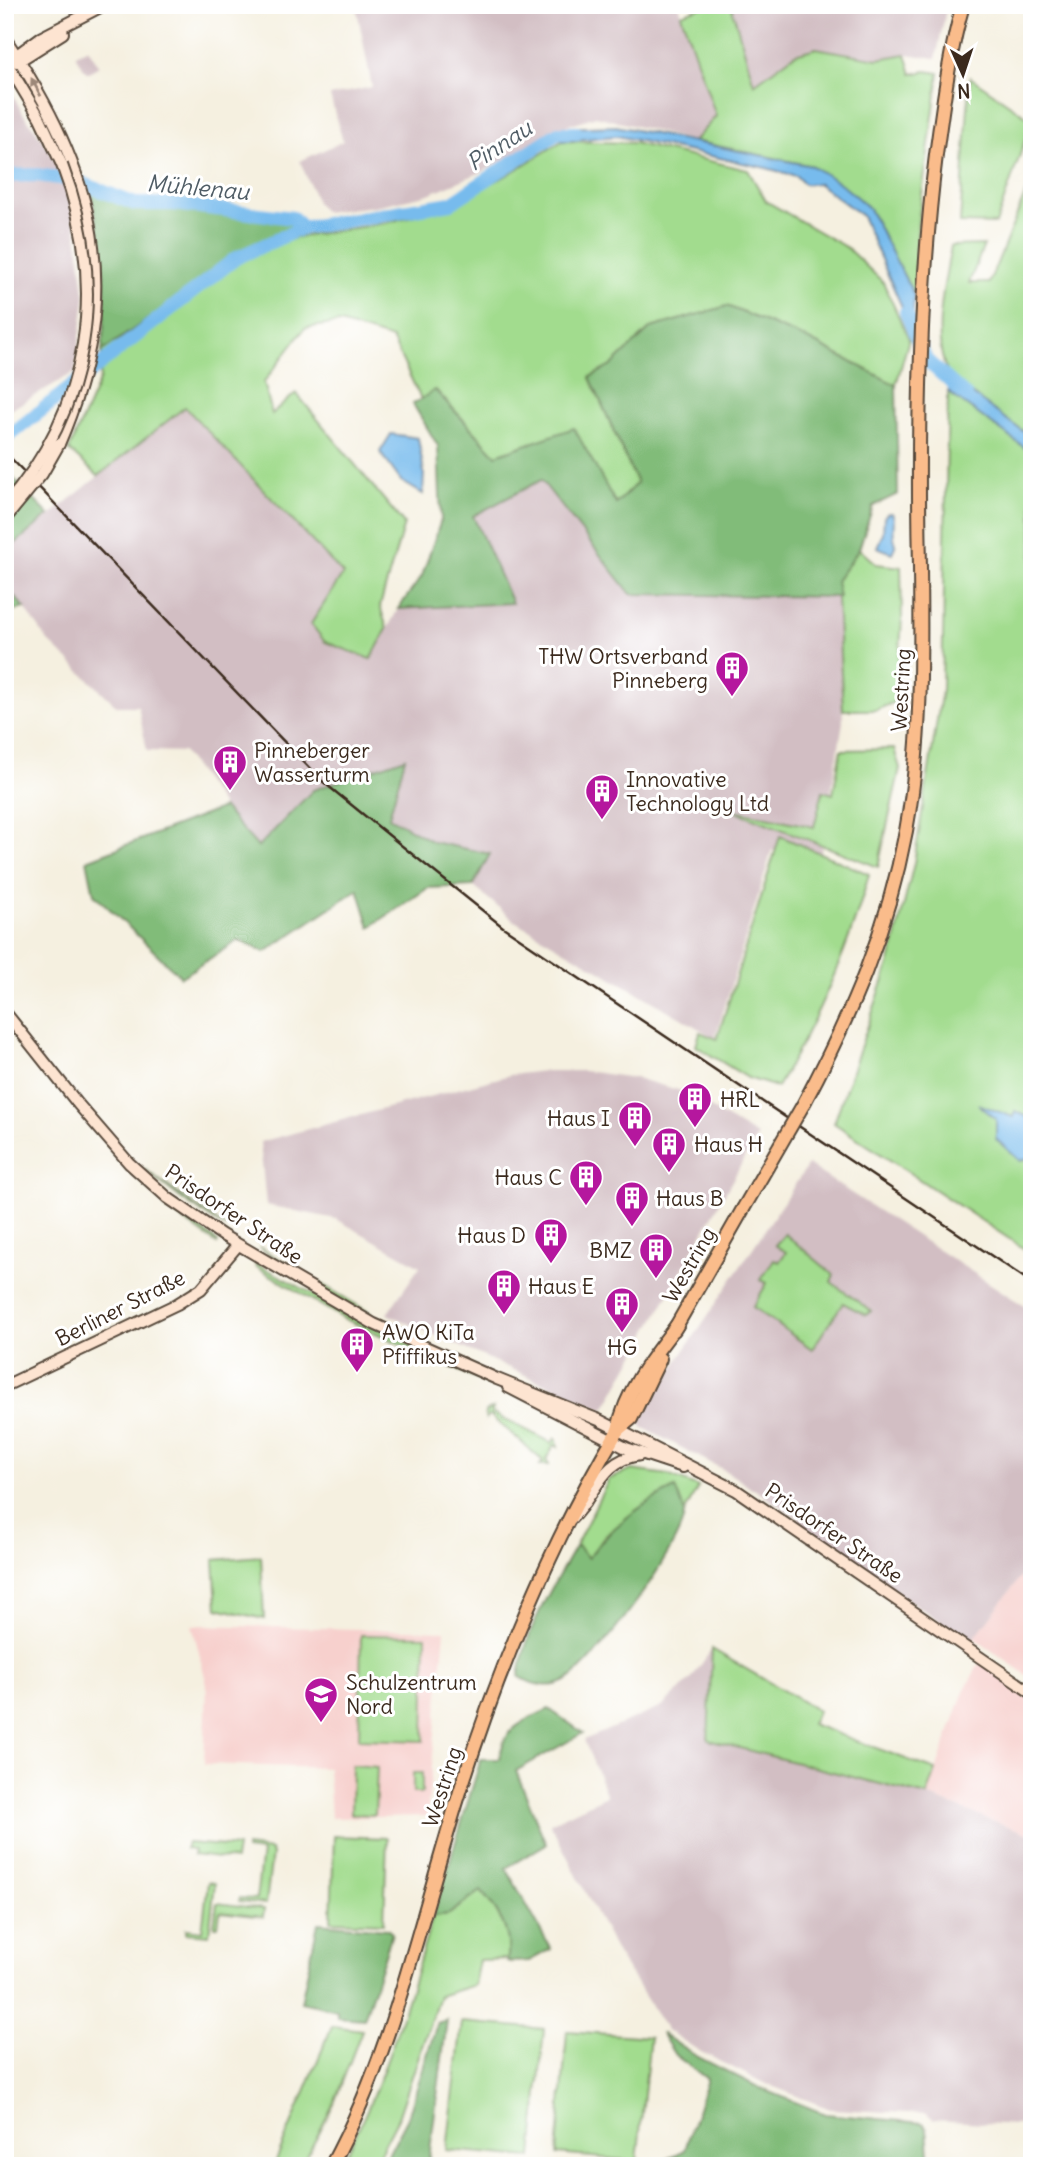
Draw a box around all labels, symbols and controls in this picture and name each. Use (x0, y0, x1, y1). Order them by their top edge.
north arrow (928, 38, 998, 108)
one-way arrow (30, 77, 42, 96)
text: N (957, 79, 971, 103)
water label: Pinnau (461, 112, 538, 177)
water label: Mühlenau (146, 168, 252, 206)
place label: THW Ortsverband Pinneberg (538, 643, 708, 694)
street label: Westring (885, 648, 917, 732)
building icon: THW Ortsverband Pinneberg (713, 649, 751, 698)
place label: Pinneberger Wasserturm (254, 737, 370, 788)
building icon: Pinneberger Wasserturm (211, 743, 249, 792)
place label: Innovative Technology Ltd (626, 766, 769, 817)
building icon: Innovative Technology Ltd (583, 772, 621, 821)
building icon: HRL (676, 1080, 714, 1129)
place label: HRL (720, 1086, 760, 1113)
building icon: Haus I (616, 1099, 654, 1148)
place label: Haus I (547, 1105, 610, 1132)
building icon: Haus H (650, 1125, 688, 1174)
place label: Haus H (694, 1131, 763, 1158)
street label: Prisdorfer Straße (160, 1158, 308, 1270)
building icon: Haus C (567, 1158, 605, 1207)
place label: Haus C (494, 1164, 562, 1191)
building icon: Haus B (613, 1179, 651, 1228)
place label: Haus B (656, 1185, 724, 1212)
building icon: Haus D (532, 1216, 570, 1265)
place label: Haus D (457, 1222, 526, 1249)
street label: Westring (656, 1222, 722, 1308)
building icon: BMZ (637, 1231, 675, 1280)
place label: BMZ (589, 1237, 632, 1264)
street label: Berliner Straße (51, 1264, 189, 1352)
building icon: Haus E (485, 1267, 523, 1316)
place label: Haus E (528, 1273, 594, 1300)
building icon: HG (603, 1285, 641, 1334)
place label: AWO KiTa Pfiffikus (382, 1319, 475, 1370)
building icon: AWO KiTa Pfiffikus (338, 1325, 376, 1374)
place label: HG (607, 1334, 637, 1361)
street label: Prisdorfer Straße (760, 1477, 908, 1589)
place label: Schulzentrum Nord (346, 1669, 477, 1720)
school or university icon: Schulzentrum Nord (302, 1675, 340, 1724)
street label: Westring (416, 1743, 468, 1831)

